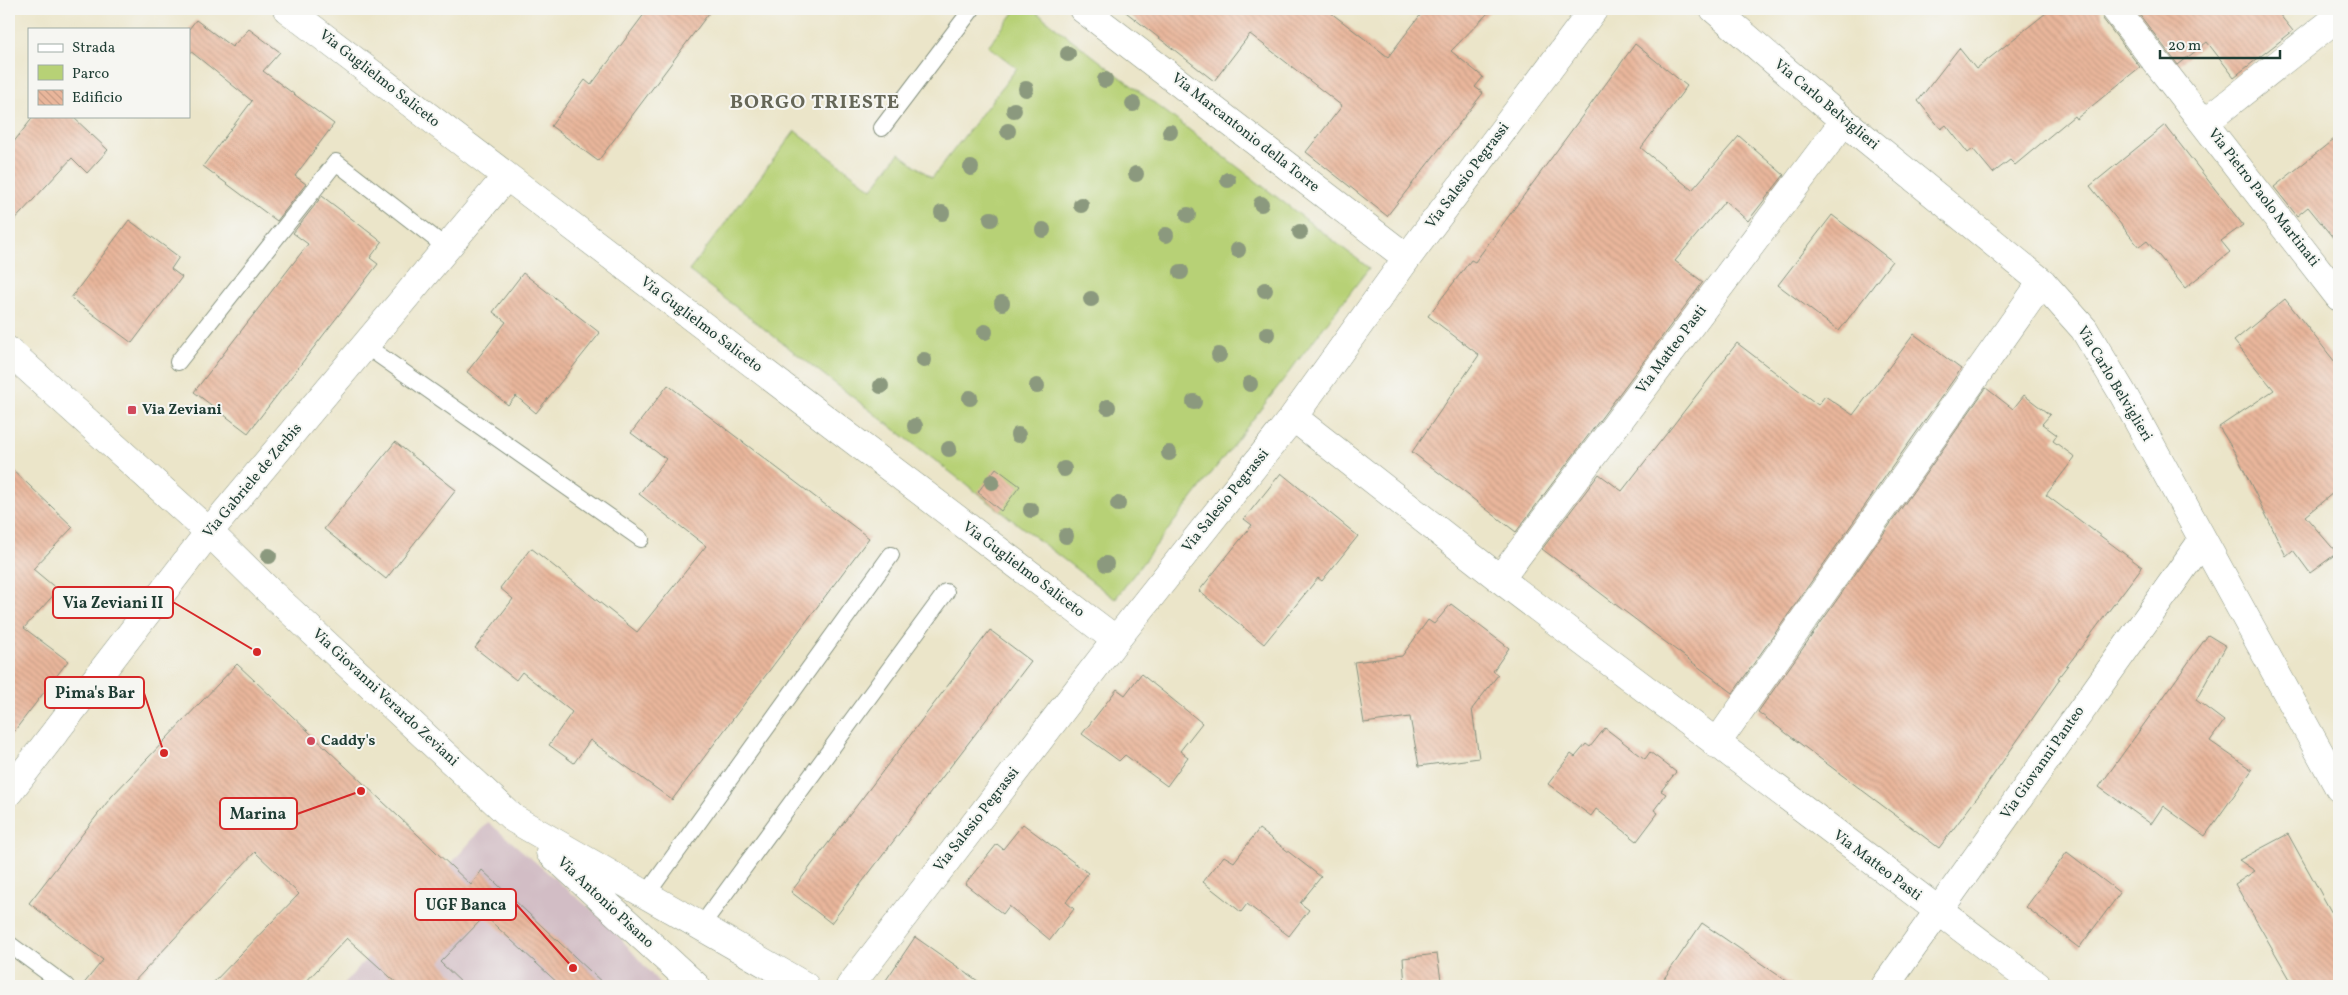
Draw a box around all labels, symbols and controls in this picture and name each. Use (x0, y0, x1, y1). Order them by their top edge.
street label: Via Guglielmo Saliceto (314, 25, 444, 133)
legend (28, 28, 190, 118)
scale bar (2160, 28, 2280, 60)
text: 20 m (2168, 36, 2201, 57)
text: Strada (72, 38, 115, 59)
street label: Via Carlo Belviglieri (1769, 55, 1883, 155)
text: Parco (72, 64, 109, 85)
street label: Via Marcantonio della Torre (1166, 68, 1324, 198)
text: Edificio (72, 88, 123, 109)
district label: BORGO TRIESTE (730, 89, 900, 117)
street label: Via Salesio Pegrassi (1421, 119, 1515, 233)
street label: Via Pietro Paolo Martinati (2202, 124, 2324, 272)
street label: Via Guglielmo Saliceto (636, 272, 766, 378)
street label: Via Matteo Pasti (1632, 301, 1712, 399)
street label: Via Carlo Belviglieri (2071, 322, 2157, 446)
place label: Via Zeviani (142, 400, 222, 421)
marker: Via Zeviani (126, 404, 138, 416)
street label: Via Gabriele de Zerbis (199, 419, 307, 543)
street label: Via Salesio Pegrassi (1178, 445, 1274, 557)
street label: Via Guglielmo Saliceto (958, 517, 1088, 623)
callout: Via Zeviani II (53, 587, 173, 618)
text: Via Zeviani II (63, 593, 163, 615)
street label: Via Giovanni Verardo Zeviani (307, 624, 463, 772)
callout: Pima's Bar (45, 677, 144, 708)
text: Pima's Bar (55, 683, 135, 705)
street label: Via Giovanni Panteo (1996, 702, 2090, 824)
place label: Caddy's (321, 731, 375, 752)
marker: Caddy's (305, 735, 317, 747)
street label: Via Salesio Pegrassi (929, 763, 1025, 877)
callout: Marina (220, 798, 297, 829)
text: Marina (230, 804, 287, 826)
street label: Via Matteo Pasti (1828, 826, 1926, 906)
street label: Via Antonio Pisano (552, 852, 658, 954)
callout: UGF Banca (415, 889, 516, 920)
text: UGF Banca (426, 895, 507, 917)

